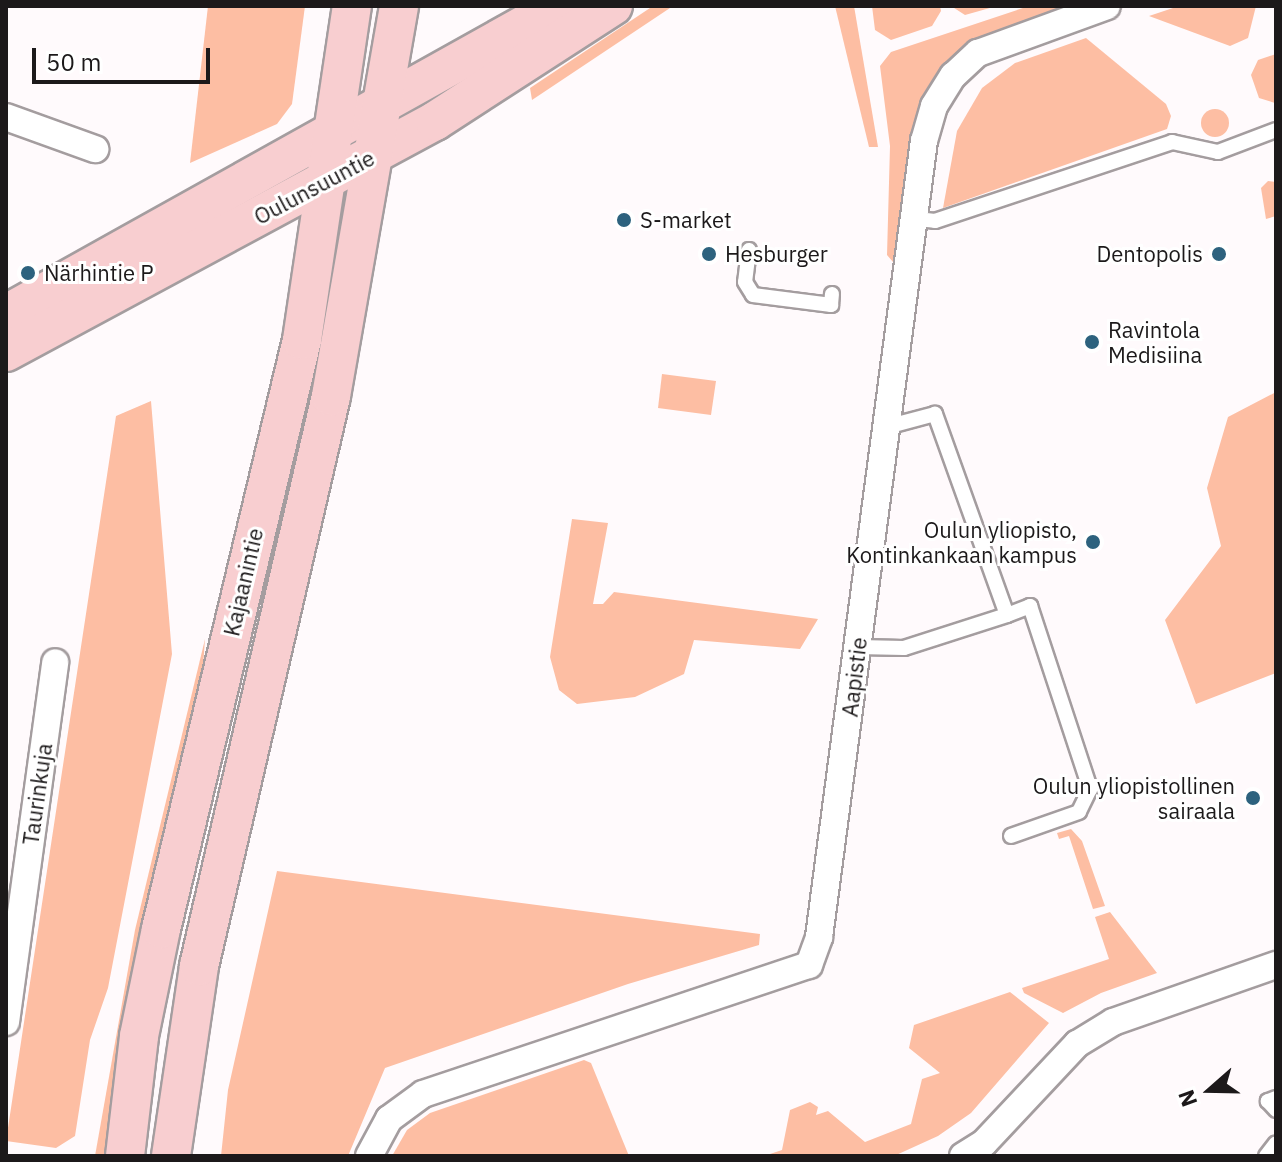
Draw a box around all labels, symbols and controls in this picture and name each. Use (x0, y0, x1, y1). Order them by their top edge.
scale bar (36, 32, 214, 82)
text: 50 m (46, 46, 101, 78)
street label: Oulunsuuntie (249, 144, 379, 230)
place label: S-market (640, 207, 732, 233)
marker: S-market (615, 211, 633, 229)
place label: Hesburger (725, 241, 828, 267)
place label: Dentopolis (1096, 241, 1203, 267)
marker: Hesburger (700, 245, 718, 263)
marker: Dentopolis (1210, 245, 1228, 263)
place label: Närhintie P (44, 260, 154, 286)
marker: Närhintie P (19, 264, 37, 282)
place label: Ravintola Medisiina (1108, 316, 1202, 368)
marker: Ravintola Medisiina (1083, 333, 1101, 351)
place label: Oulun yliopisto, Kontinkankaan kampus (846, 516, 1077, 568)
street label: Kajaanintie (218, 525, 268, 639)
marker: Oulun yliopisto, Kontinkankaan kampus (1084, 533, 1102, 551)
street label: Aapistie (836, 636, 872, 718)
street label: Taurinkuja (17, 741, 57, 847)
place label: Oulun yliopistollinen sairaala (1033, 772, 1235, 824)
marker: Oulun yliopistollinen sairaala (1242, 787, 1264, 809)
north arrow (1170, 1050, 1250, 1130)
text: N (1171, 1086, 1203, 1111)

